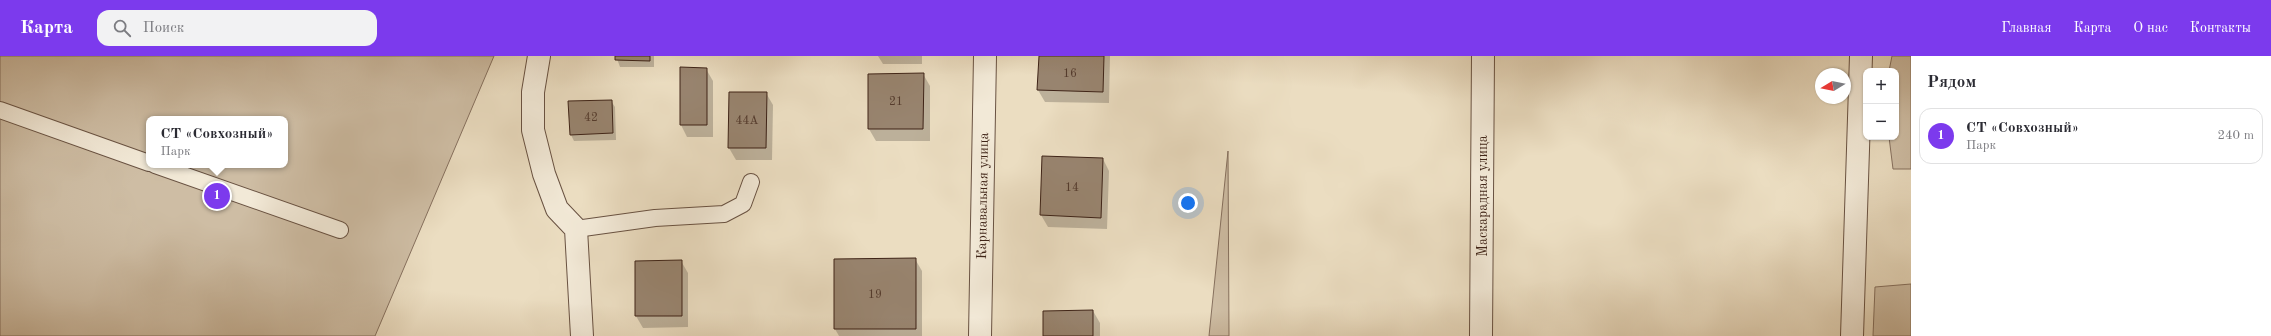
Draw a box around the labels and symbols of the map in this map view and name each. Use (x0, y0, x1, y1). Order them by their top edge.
house number: 16 (1063, 68, 1077, 80)
north arrow (1815, 68, 1851, 104)
house number: 21 (889, 96, 903, 108)
house number: 42 (584, 112, 598, 124)
house number: 44А (735, 115, 759, 127)
street label: Карнавальная улица (975, 132, 991, 260)
street label: Маскарадная улица (1476, 135, 1490, 257)
pin: 1 (204, 181, 230, 211)
house number: 14 (1065, 182, 1079, 194)
your location (1178, 193, 1198, 213)
house number: 19 (868, 289, 882, 301)

